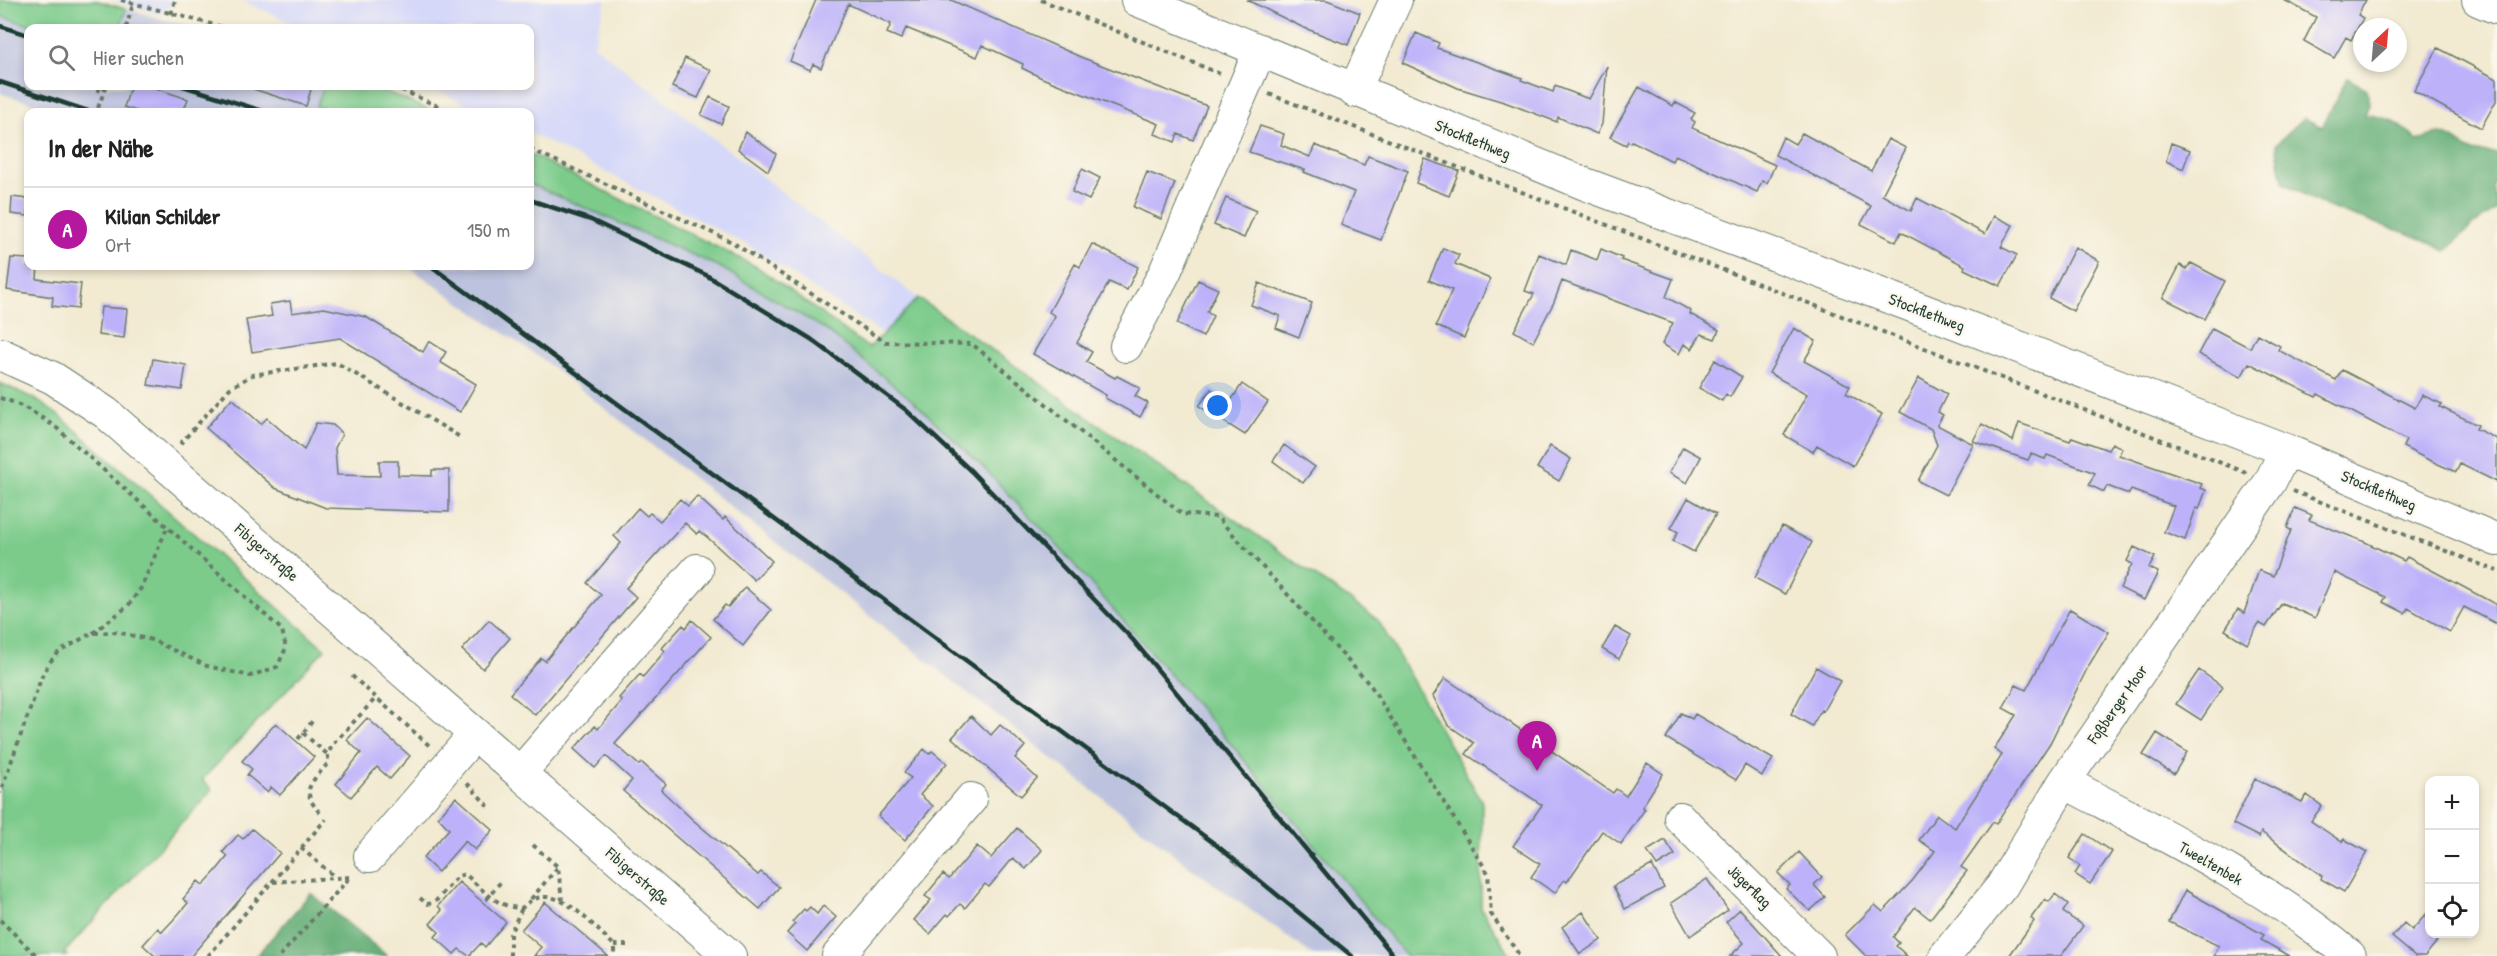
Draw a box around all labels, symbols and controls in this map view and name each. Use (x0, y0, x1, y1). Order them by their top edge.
north arrow (2353, 18, 2407, 72)
search box (24, 24, 534, 90)
icon: search (45, 41, 78, 74)
text: Hier suchen (93, 42, 184, 72)
street label: Stockflethweg (1432, 114, 1514, 164)
text: In der Nähe (48, 130, 154, 165)
text: Kilian Schilder (105, 201, 220, 231)
text: A (63, 216, 72, 243)
text: 150 m (467, 216, 510, 243)
text: Ort (105, 231, 131, 258)
street label: Stockflethweg (1886, 287, 1968, 337)
your location (1203, 391, 1232, 420)
street label: Stockflethweg (2338, 464, 2420, 516)
street label: Fibigerstraße (229, 517, 304, 586)
street label: Foßberger Moor (2081, 660, 2152, 749)
pin: A (1518, 722, 1556, 771)
map controls (2425, 776, 2479, 938)
button: + (2425, 776, 2479, 830)
button: − (2425, 830, 2479, 884)
street label: Tweeltenbek (2175, 836, 2247, 890)
street label: Fibigerstraße (600, 841, 675, 910)
street label: Jägerflag (1723, 860, 1777, 912)
button: locate (2425, 884, 2479, 938)

